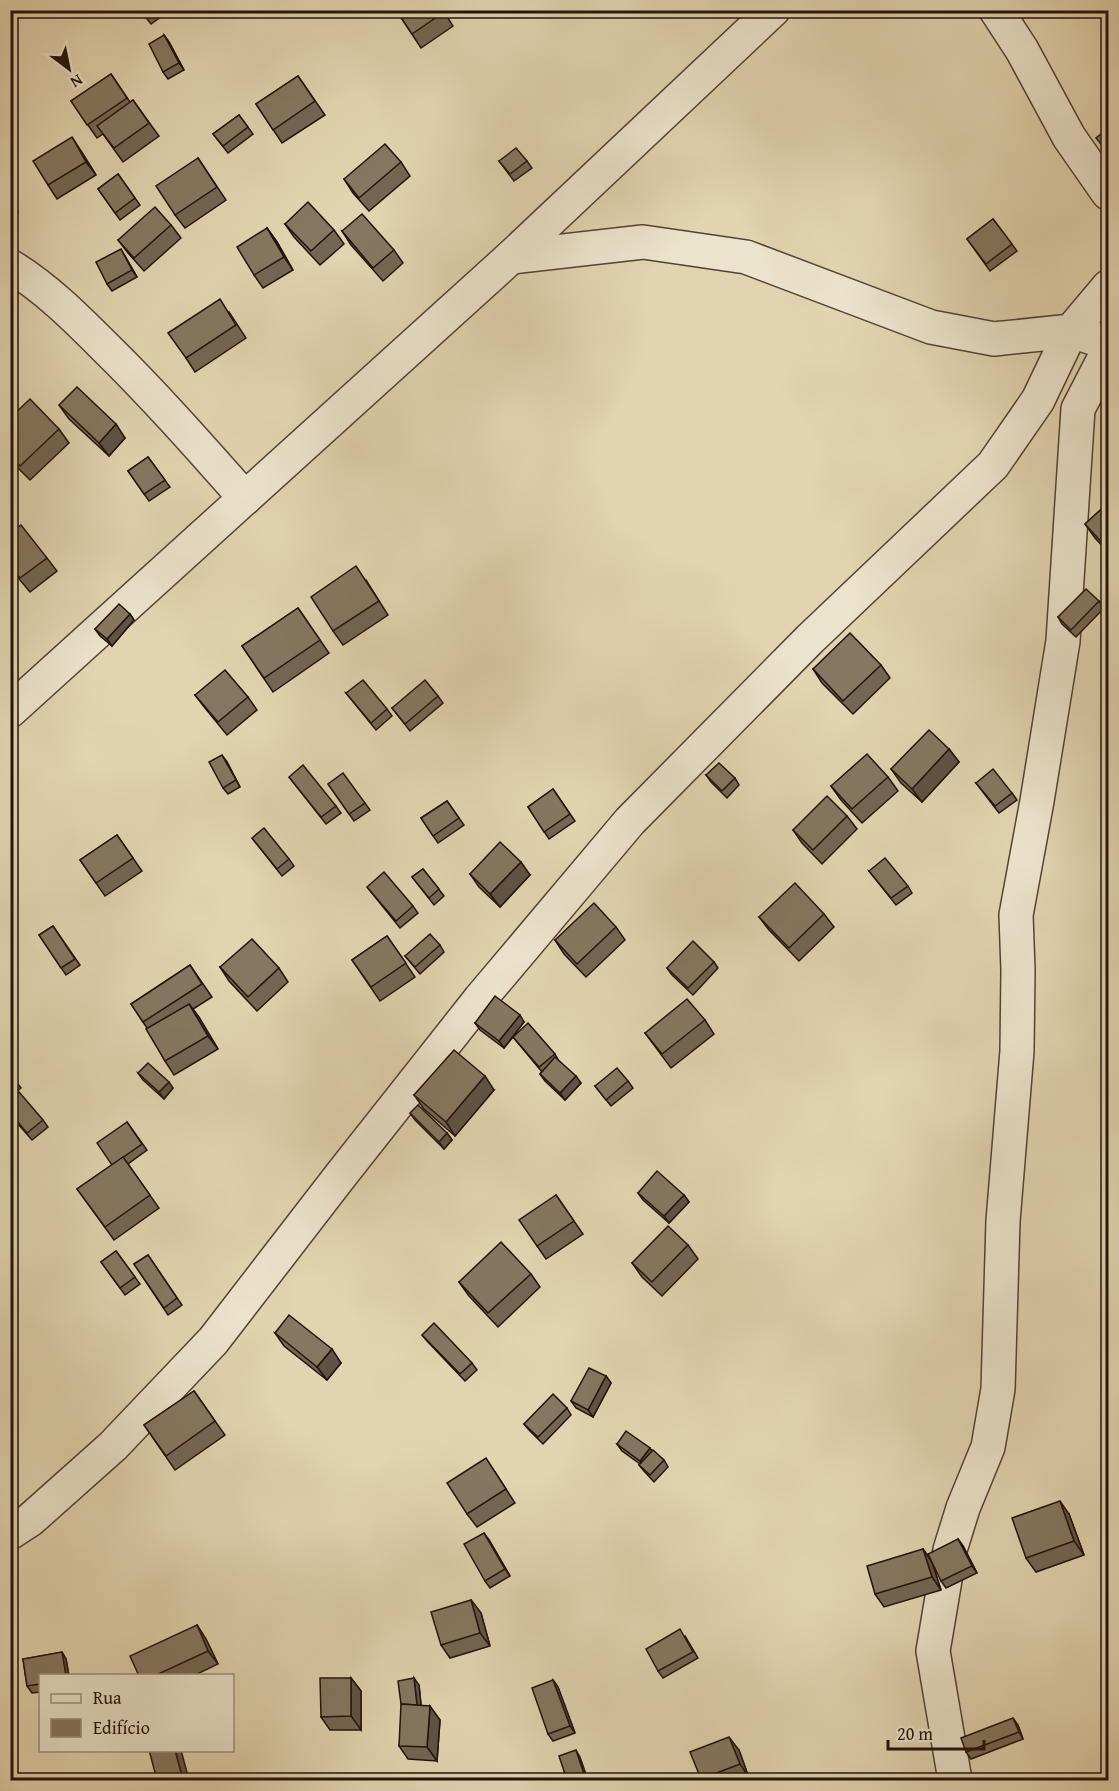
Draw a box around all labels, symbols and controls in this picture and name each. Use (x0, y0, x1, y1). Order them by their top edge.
north arrow (39, 39, 99, 99)
text: N (66, 69, 88, 95)
legend (39, 1674, 234, 1752)
text: Rua (93, 1684, 122, 1711)
scale bar (888, 1713, 984, 1751)
text: Edifício (93, 1714, 150, 1741)
text: 20 m (897, 1720, 933, 1747)

